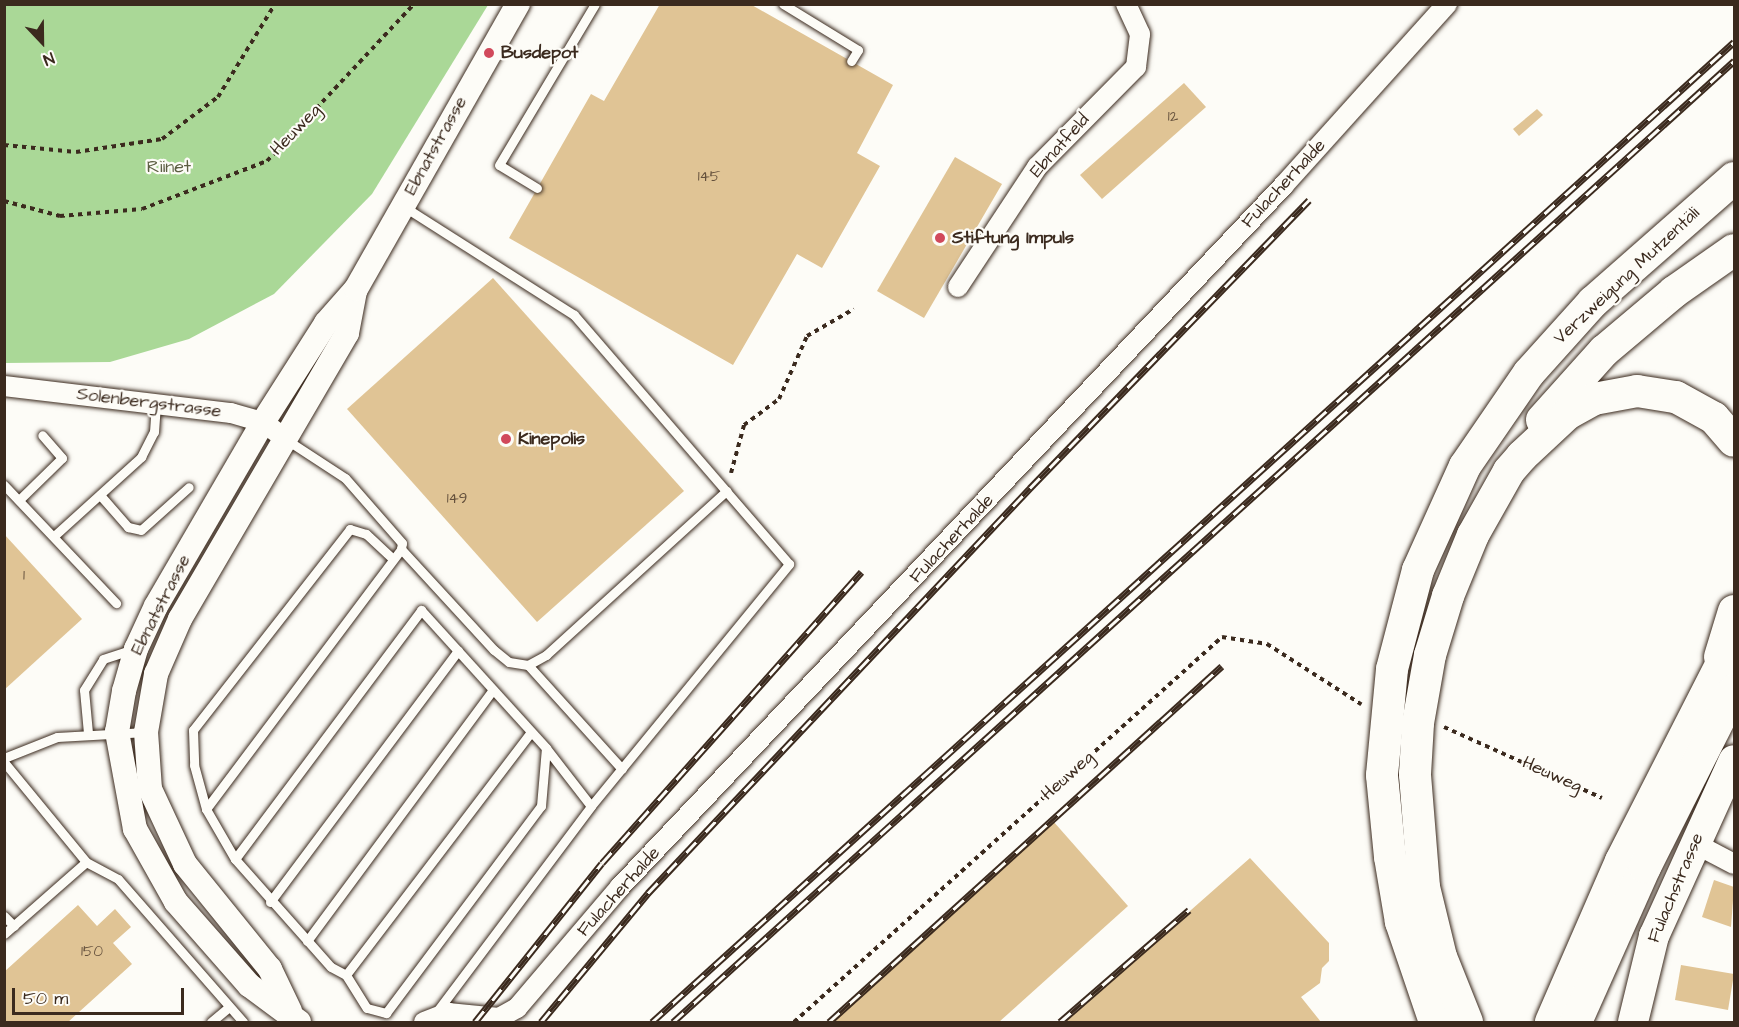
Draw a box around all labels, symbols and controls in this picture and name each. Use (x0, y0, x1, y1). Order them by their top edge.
north arrow (12, 12, 72, 72)
place label: Busdepot (501, 42, 578, 64)
marker: Busdepot (482, 46, 496, 60)
text: N (40, 47, 58, 71)
street label: Ebnatstrasse (400, 93, 472, 199)
street label: Heuweg (266, 100, 326, 160)
house number: 12 (1168, 108, 1178, 126)
street label: Ebnatfeld (1026, 110, 1094, 182)
street label: Fulacherhalde (1237, 135, 1331, 233)
park label: Riinet (147, 156, 191, 178)
house number: 145 (698, 168, 720, 186)
street label: Verzweigung Mutzentäli (1550, 203, 1704, 349)
place label: Stiftung Impuls (952, 227, 1074, 249)
marker: Stiftung Impuls (933, 231, 947, 245)
street label: Solenbergstrasse (75, 383, 223, 423)
place label: Kinepolis (518, 428, 585, 450)
marker: Kinepolis (499, 432, 513, 446)
house number: 149 (447, 490, 467, 508)
street label: Fulacherhalde (905, 490, 999, 588)
street label: Ebnatstrasse (127, 551, 195, 659)
house number: 1 (23, 567, 25, 585)
street label: Heuweg (1037, 747, 1099, 805)
street label: Heuweg (1519, 752, 1585, 798)
street label: Fulachstrasse (1643, 830, 1709, 946)
street label: Fulacherhalde (573, 843, 665, 941)
house number: 150 (81, 943, 103, 961)
scale bar (15, 976, 188, 1014)
text: 50 m (23, 986, 68, 1011)

